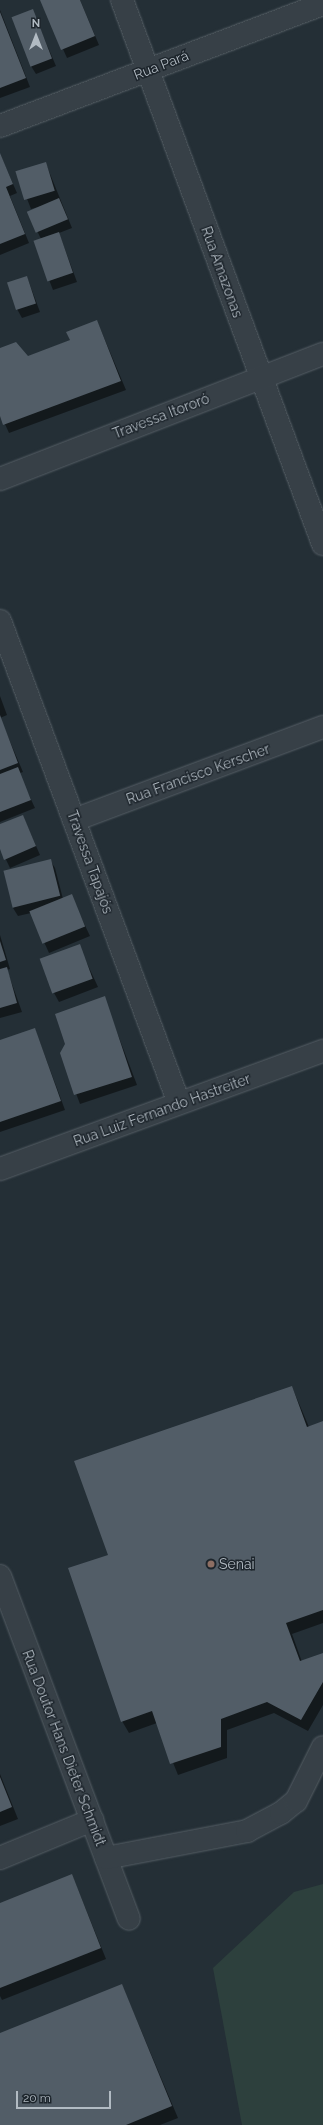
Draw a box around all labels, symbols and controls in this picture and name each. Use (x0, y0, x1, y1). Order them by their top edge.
north arrow (16, 16, 56, 56)
text: N (32, 17, 40, 30)
street label: Rua Pará (131, 47, 191, 83)
street label: Rua Amazonas (198, 224, 246, 320)
street label: Travessa Itororó (110, 390, 212, 442)
street label: Rua Francisco Kerscher (124, 740, 272, 808)
street label: Travessa Tapajós (63, 808, 117, 916)
street label: Rua Luiz Fernando Hastreiter (71, 1070, 253, 1150)
place label: Senai (219, 1556, 255, 1572)
marker: Senai (206, 1559, 216, 1569)
street label: Rua Doutor Hans Dieter Schmidt (19, 1647, 109, 1849)
scale bar (18, 2083, 113, 2109)
text: 20 m (23, 2091, 51, 2105)

